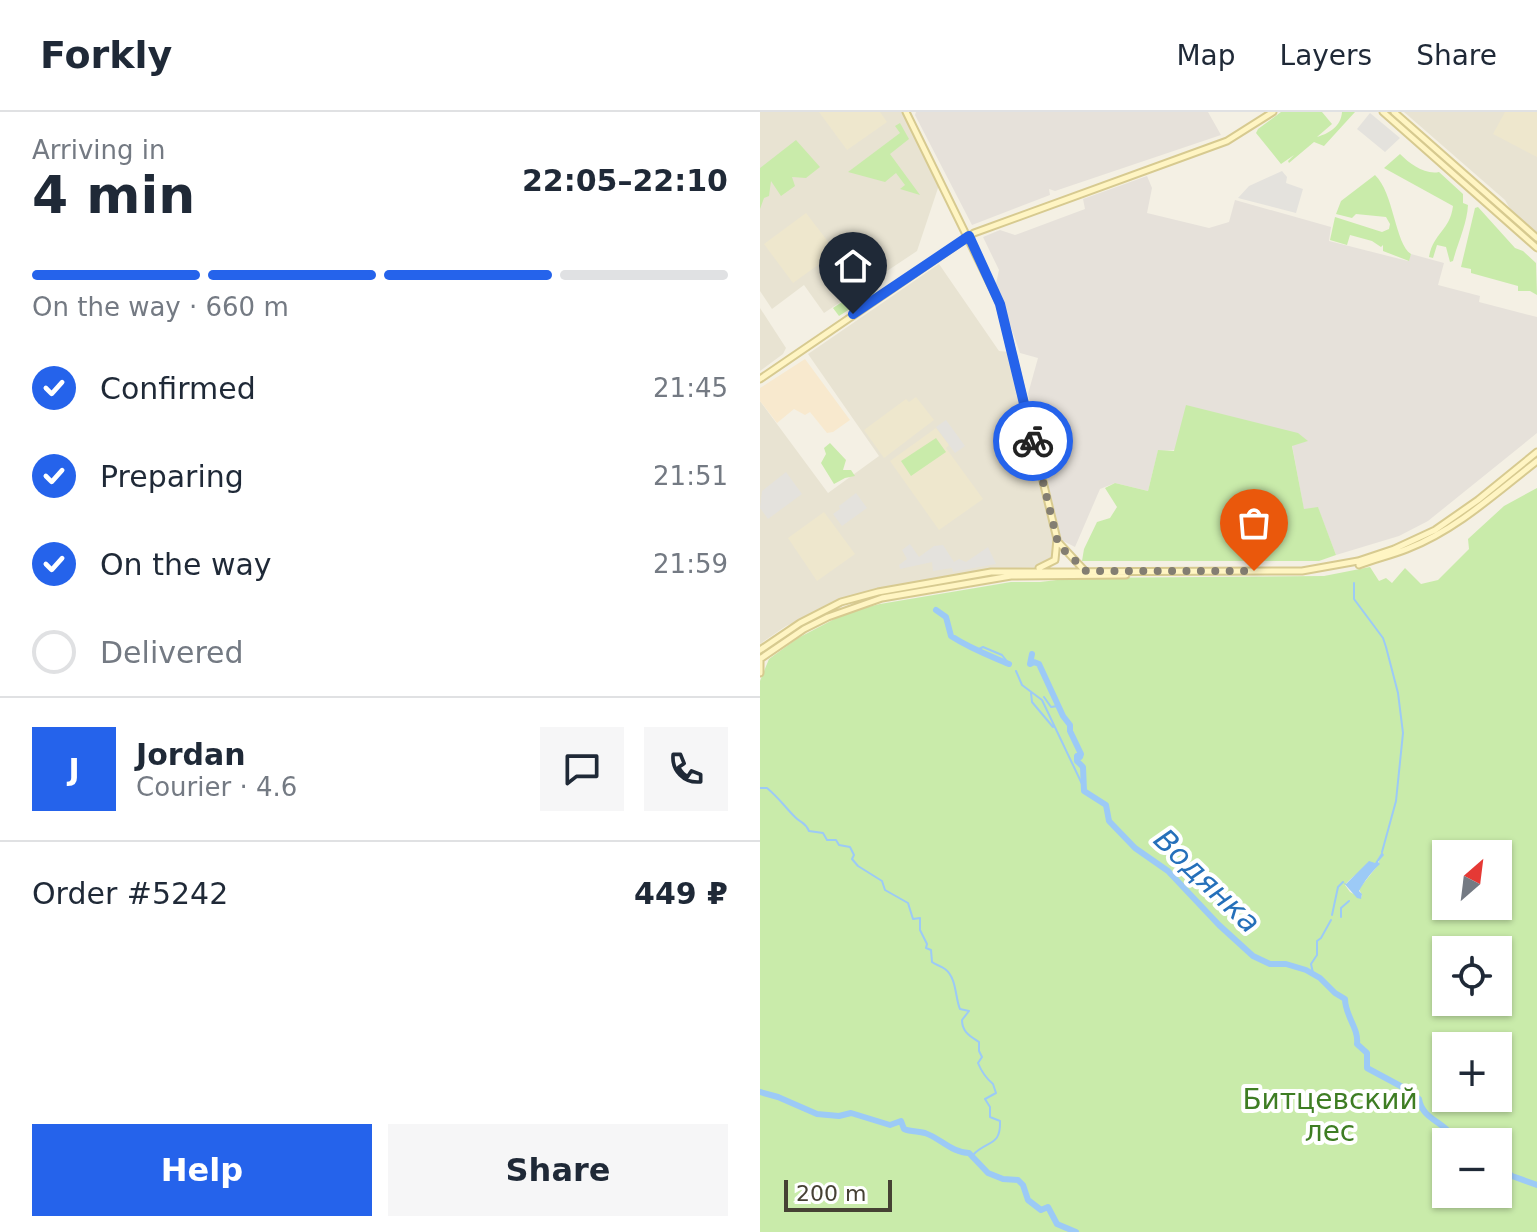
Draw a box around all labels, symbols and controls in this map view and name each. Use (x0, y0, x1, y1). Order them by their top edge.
text: Forkly (40, 33, 172, 77)
text: Map (1176, 39, 1236, 72)
text: Layers (1280, 39, 1372, 72)
text: Share (1416, 39, 1497, 72)
text: Arriving in (32, 135, 166, 165)
text: 22:05–22:10 (522, 163, 728, 198)
text: 4 min (32, 165, 195, 225)
pin (819, 232, 887, 314)
icon: home (831, 244, 875, 288)
text: On the way · 660 m (32, 292, 289, 322)
icon: check (32, 366, 76, 410)
text: Confirmed (100, 371, 256, 406)
text: 21:45 (653, 373, 728, 403)
courier (993, 401, 1073, 481)
icon: bike (1011, 419, 1055, 463)
icon: check (32, 454, 76, 498)
text: Preparing (100, 459, 244, 494)
text: 21:51 (653, 461, 728, 491)
pin (1220, 489, 1288, 571)
icon: bag (1232, 501, 1276, 545)
icon: check (32, 542, 76, 586)
text: On the way (100, 547, 272, 582)
text: 21:59 (653, 549, 728, 579)
text: Delivered (100, 635, 244, 670)
button: chat (540, 727, 624, 811)
button: phone (644, 727, 728, 811)
text: Jordan (136, 737, 246, 772)
text: J (68, 752, 80, 787)
text: Courier · 4.6 (136, 772, 297, 802)
water label: Водянка (1147, 822, 1268, 940)
north arrow (1432, 840, 1512, 920)
map controls (1432, 840, 1512, 1208)
text: Order #5242 (32, 876, 228, 911)
text: 449 ₽ (634, 876, 728, 911)
button: locate (1432, 936, 1512, 1016)
button: + (1432, 1032, 1512, 1112)
park label: Битцевский лес (1242, 1083, 1418, 1148)
button: Help (32, 1124, 372, 1216)
button: Share (388, 1124, 728, 1216)
button: − (1432, 1128, 1512, 1208)
scale bar (784, 1176, 892, 1212)
text: 200 m (796, 1181, 866, 1206)

